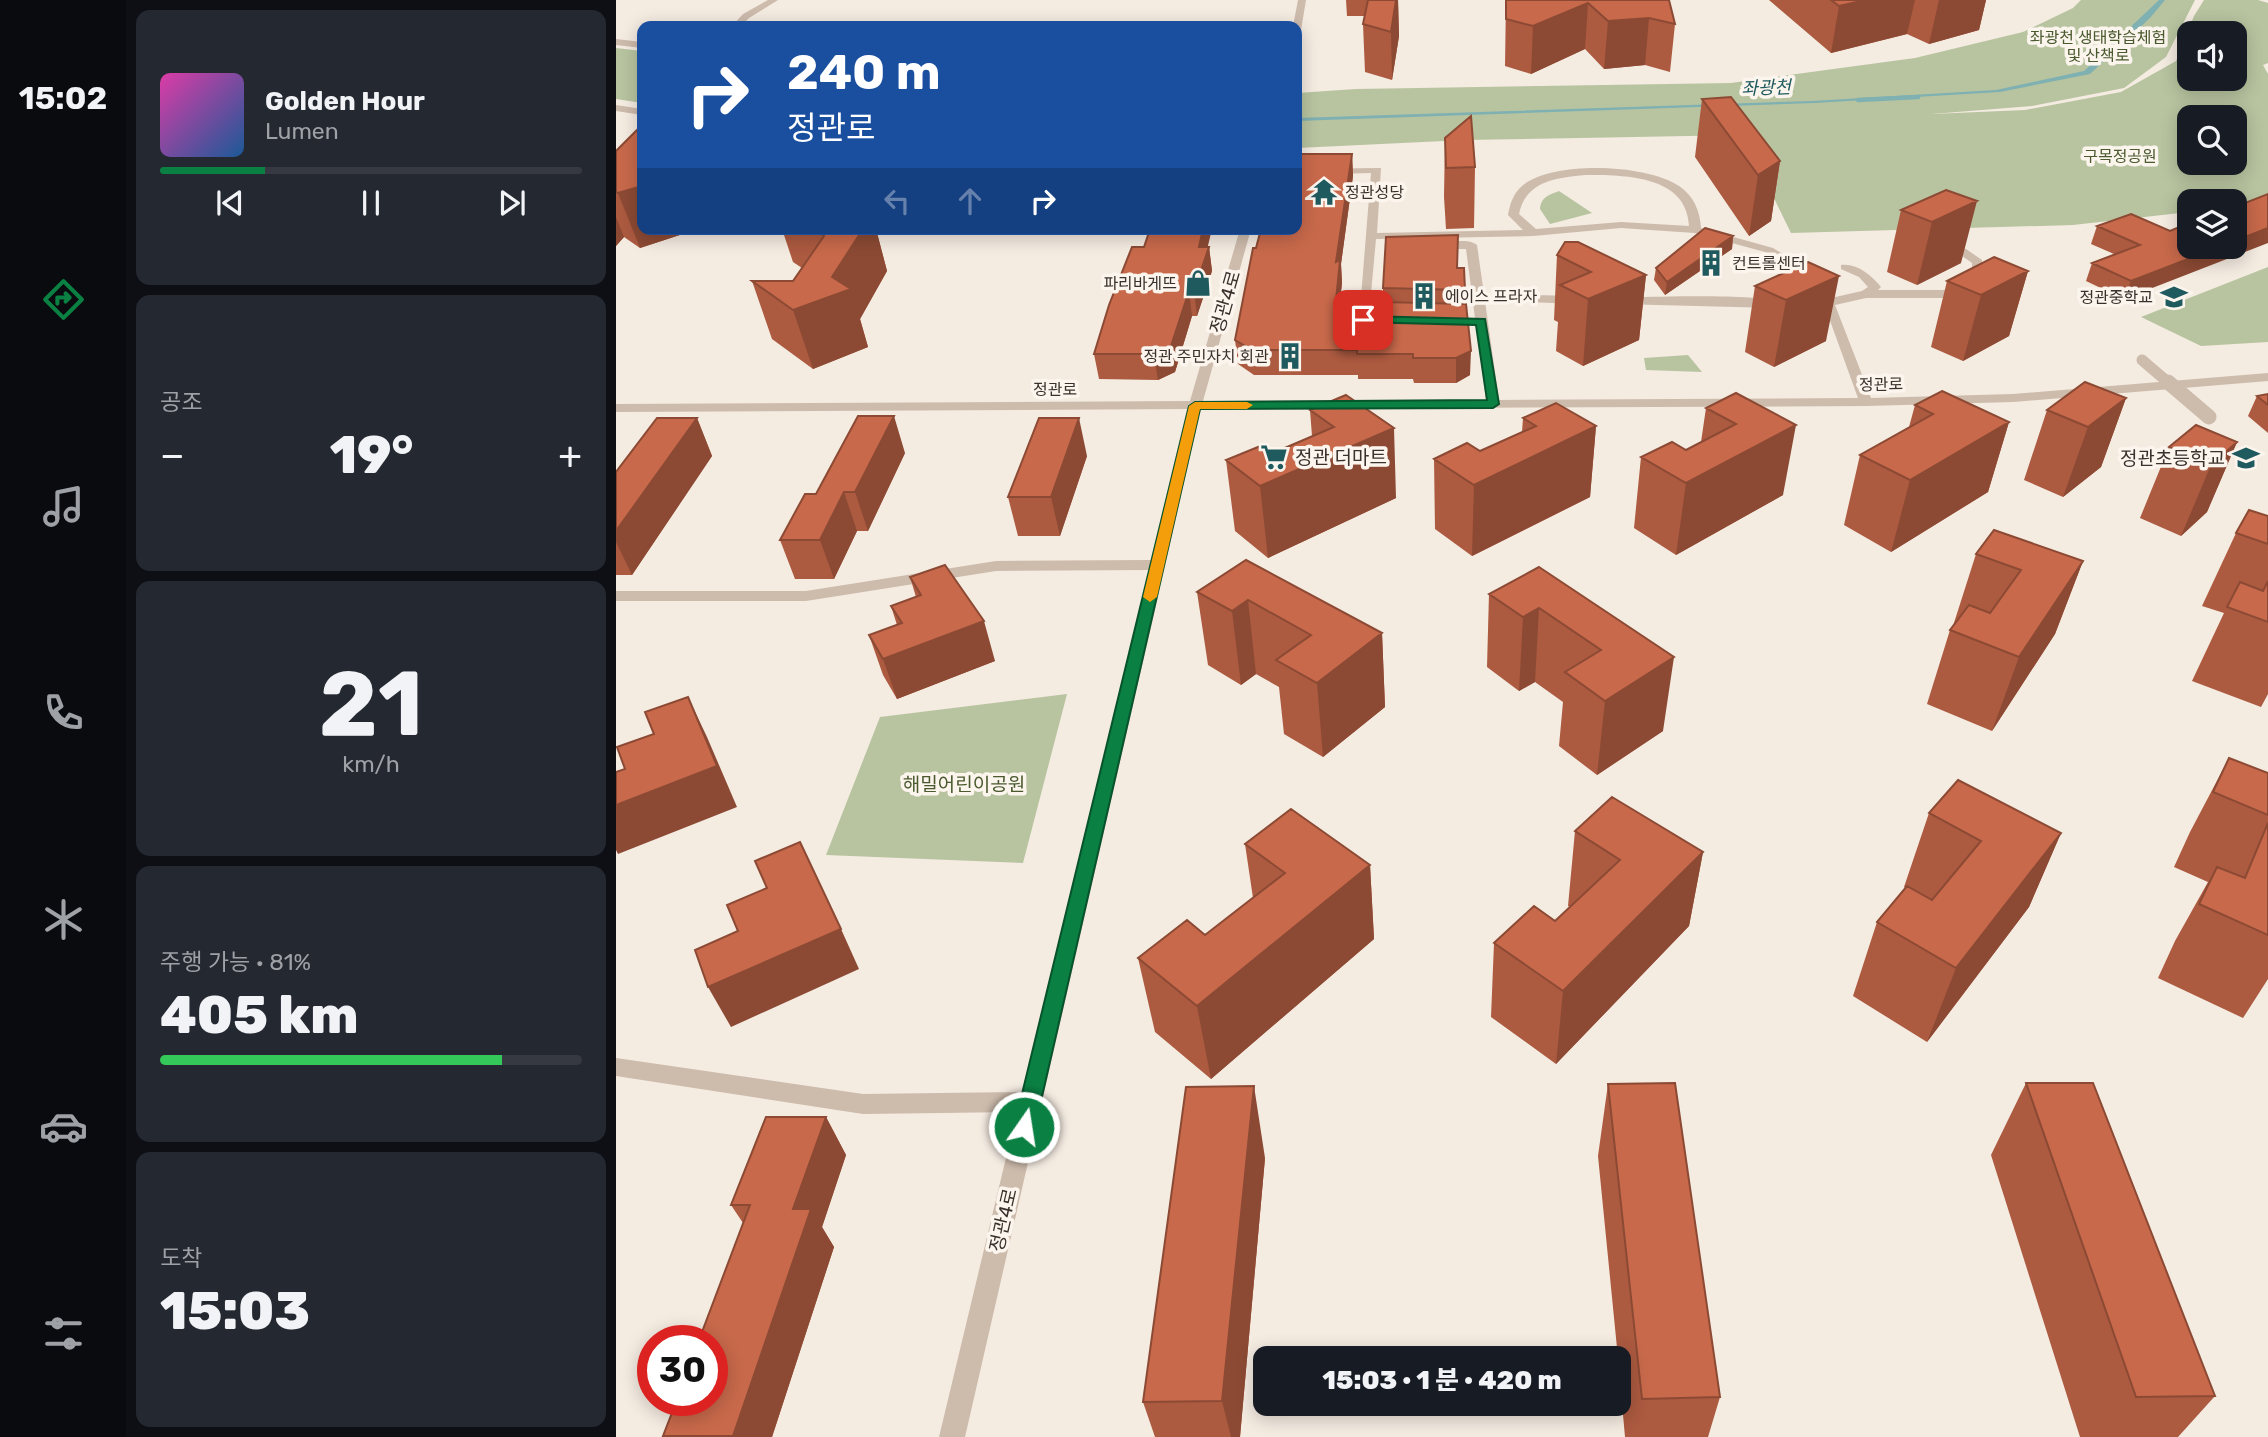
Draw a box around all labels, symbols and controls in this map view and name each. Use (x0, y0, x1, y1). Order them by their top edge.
map controls (2177, 21, 2247, 259)
button: sound (2177, 21, 2247, 91)
park label: 좌광천 생태학습체험 및 산책로 (2030, 28, 2166, 65)
text: 240 m (787, 43, 941, 101)
icon: right (672, 49, 763, 140)
water label: 좌광천 (1741, 76, 1794, 100)
text: 15:02 (19, 79, 107, 117)
text: Golden Hour (265, 86, 425, 117)
button: search (2177, 105, 2247, 175)
text: 정관로 (787, 109, 875, 147)
text: Lumen (265, 117, 339, 145)
park label: 구목정공원 (2083, 147, 2157, 166)
temple icon: 정관성당 (1309, 177, 1339, 207)
icon: left (878, 182, 916, 220)
icon: ahead (951, 182, 989, 220)
icon: right (1024, 182, 1062, 220)
place label: 정관성당 (1345, 183, 1404, 202)
icon: previous (211, 184, 249, 222)
icon: pause (352, 184, 390, 222)
icon: next (493, 184, 531, 222)
button: layers (2177, 189, 2247, 259)
building icon: 컨트롤센터 (1696, 248, 1726, 278)
place label: 컨트롤센터 (1732, 254, 1806, 273)
shop icon: 파리바게뜨 (1183, 268, 1213, 298)
street label: 정관4로 (1206, 268, 1245, 336)
place label: 파리바게뜨 (1103, 274, 1177, 293)
icon: directions (39, 275, 88, 324)
building icon: 에이스 프라자 (1409, 281, 1439, 311)
school or university icon: 정관중학교 (2159, 282, 2189, 312)
place label: 에이스 프라자 (1445, 287, 1538, 306)
place label: 정관중학교 (2079, 288, 2153, 307)
pin (1333, 290, 1393, 350)
icon: arrive (1344, 301, 1382, 339)
building icon: 정관 주민자치 회관 (1275, 341, 1305, 371)
place label: 정관 주민자치 회관 (1143, 347, 1269, 366)
street label: 정관로 (1859, 375, 1904, 394)
street label: 정관로 (1033, 380, 1077, 399)
text: 공조 (160, 388, 202, 416)
text: 19° (330, 424, 413, 486)
text: − (160, 432, 185, 478)
text: + (558, 432, 582, 478)
supermarket icon: 정관 더마트 (1259, 442, 1289, 472)
school or university icon: 정관초등학교 (2231, 443, 2261, 473)
place label: 정관 더마트 (1295, 446, 1387, 469)
place label: 정관초등학교 (2120, 447, 2225, 470)
icon: music (39, 482, 88, 531)
text: 21 (319, 650, 423, 758)
icon: phone (39, 688, 88, 737)
text: km/h (342, 750, 400, 778)
park label: 해밀어린이공원 (903, 773, 1025, 796)
icon: climate (39, 895, 88, 944)
text: 주행 가능 · 81% (160, 948, 311, 976)
text: 405 km (160, 984, 358, 1046)
position arrow (987, 1090, 1061, 1164)
icon: car (39, 1102, 88, 1151)
street label: 정관4로 (985, 1186, 1022, 1254)
text: 도착 (160, 1244, 202, 1272)
text: 15:03 (160, 1280, 310, 1342)
icon: filters (39, 1309, 88, 1358)
speed limit sign: 30 (637, 1325, 728, 1416)
text: 15:03 · 1 분 · 420 m (1322, 1365, 1562, 1396)

